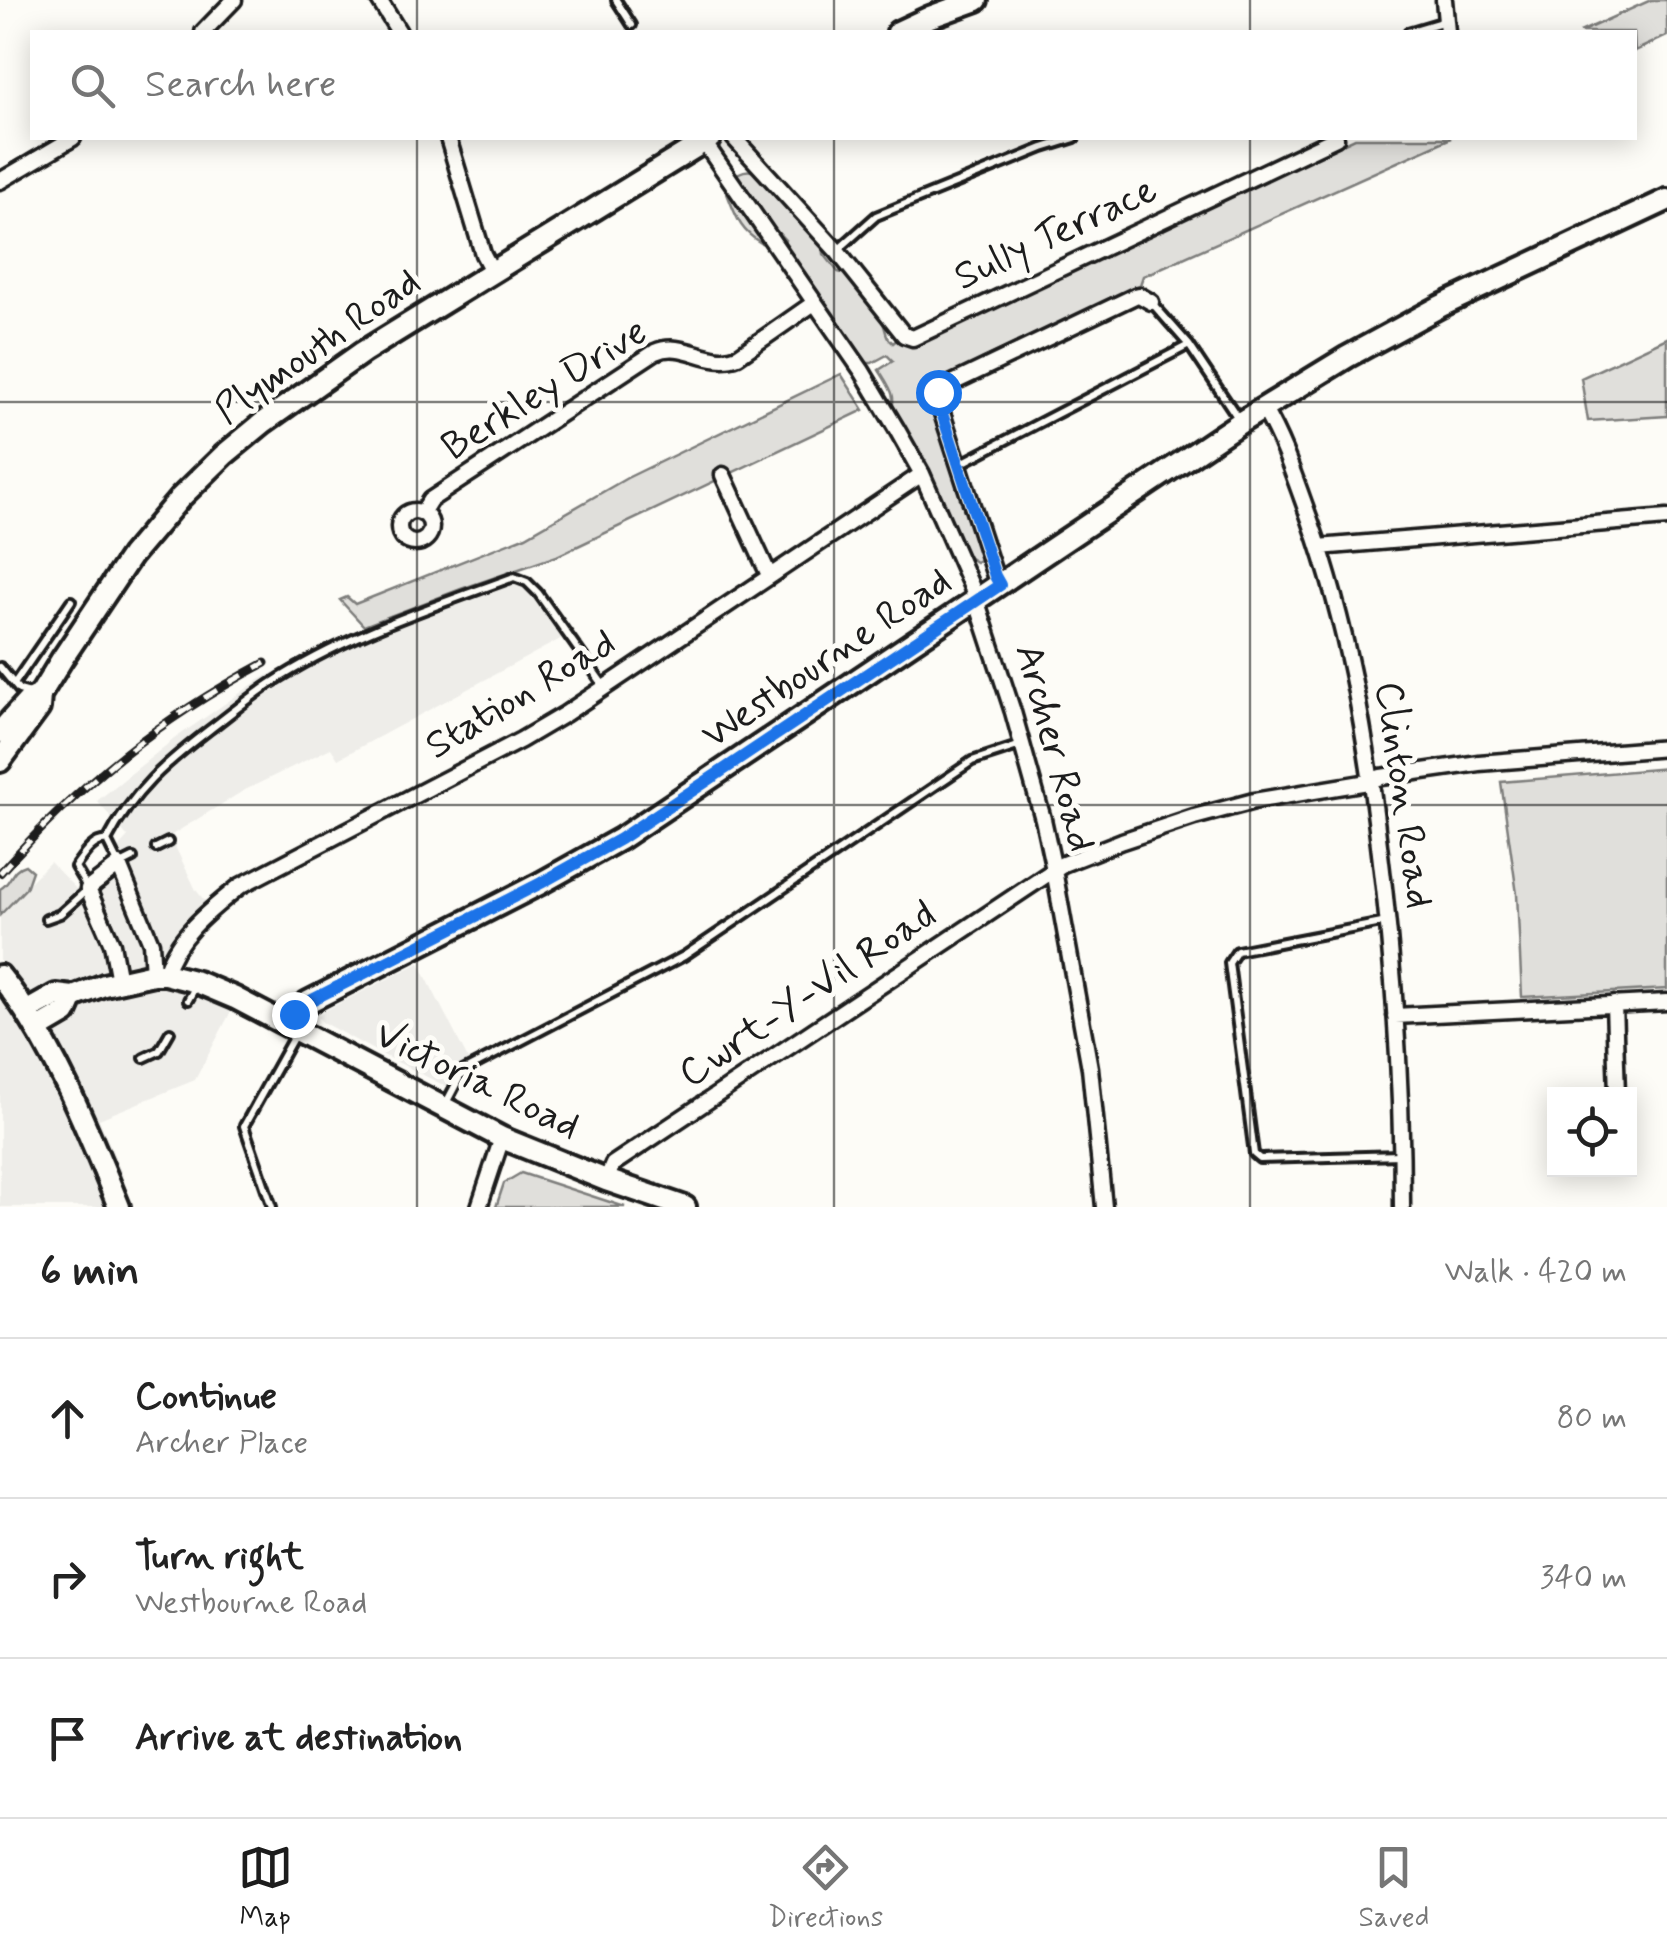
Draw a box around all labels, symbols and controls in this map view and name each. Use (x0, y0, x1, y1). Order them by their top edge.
search box (30, 30, 1637, 140)
icon: search (65, 58, 120, 113)
text: Search here (145, 61, 336, 110)
street label: Sully Terrace (946, 164, 1166, 304)
street label: Plymouth Road (205, 257, 431, 437)
street label: Berkley Drive (432, 306, 658, 474)
route start (916, 370, 962, 416)
street label: Westbourne Road (692, 556, 962, 762)
street label: Station Road (416, 618, 626, 772)
street label: Archer Road (1001, 638, 1107, 858)
street label: Clinton Road (1361, 678, 1445, 912)
street label: Cwrt-Y-Vil Road (669, 890, 947, 1100)
route end (272, 992, 318, 1038)
street label: Victoria Road (366, 1009, 588, 1153)
map controls (1547, 1087, 1637, 1177)
button: locate (1547, 1087, 1637, 1177)
text: 6 min (40, 1245, 139, 1300)
text: Walk · 420 m (1444, 1251, 1627, 1293)
text: Continue (135, 1373, 277, 1422)
icon: ahead (40, 1391, 95, 1446)
text: 80 m (1557, 1397, 1627, 1439)
text: Archer Place (135, 1422, 308, 1464)
text: Turn right (135, 1533, 304, 1582)
icon: right (40, 1551, 95, 1606)
text: 340 m (1540, 1557, 1627, 1599)
text: Westbourne Road (135, 1582, 367, 1624)
icon: arrive (40, 1711, 95, 1766)
text: Arrive at destination (135, 1714, 462, 1763)
tab: Map (238, 1840, 293, 1937)
tab: Directions (768, 1840, 883, 1937)
tab: Saved (1359, 1840, 1429, 1937)

